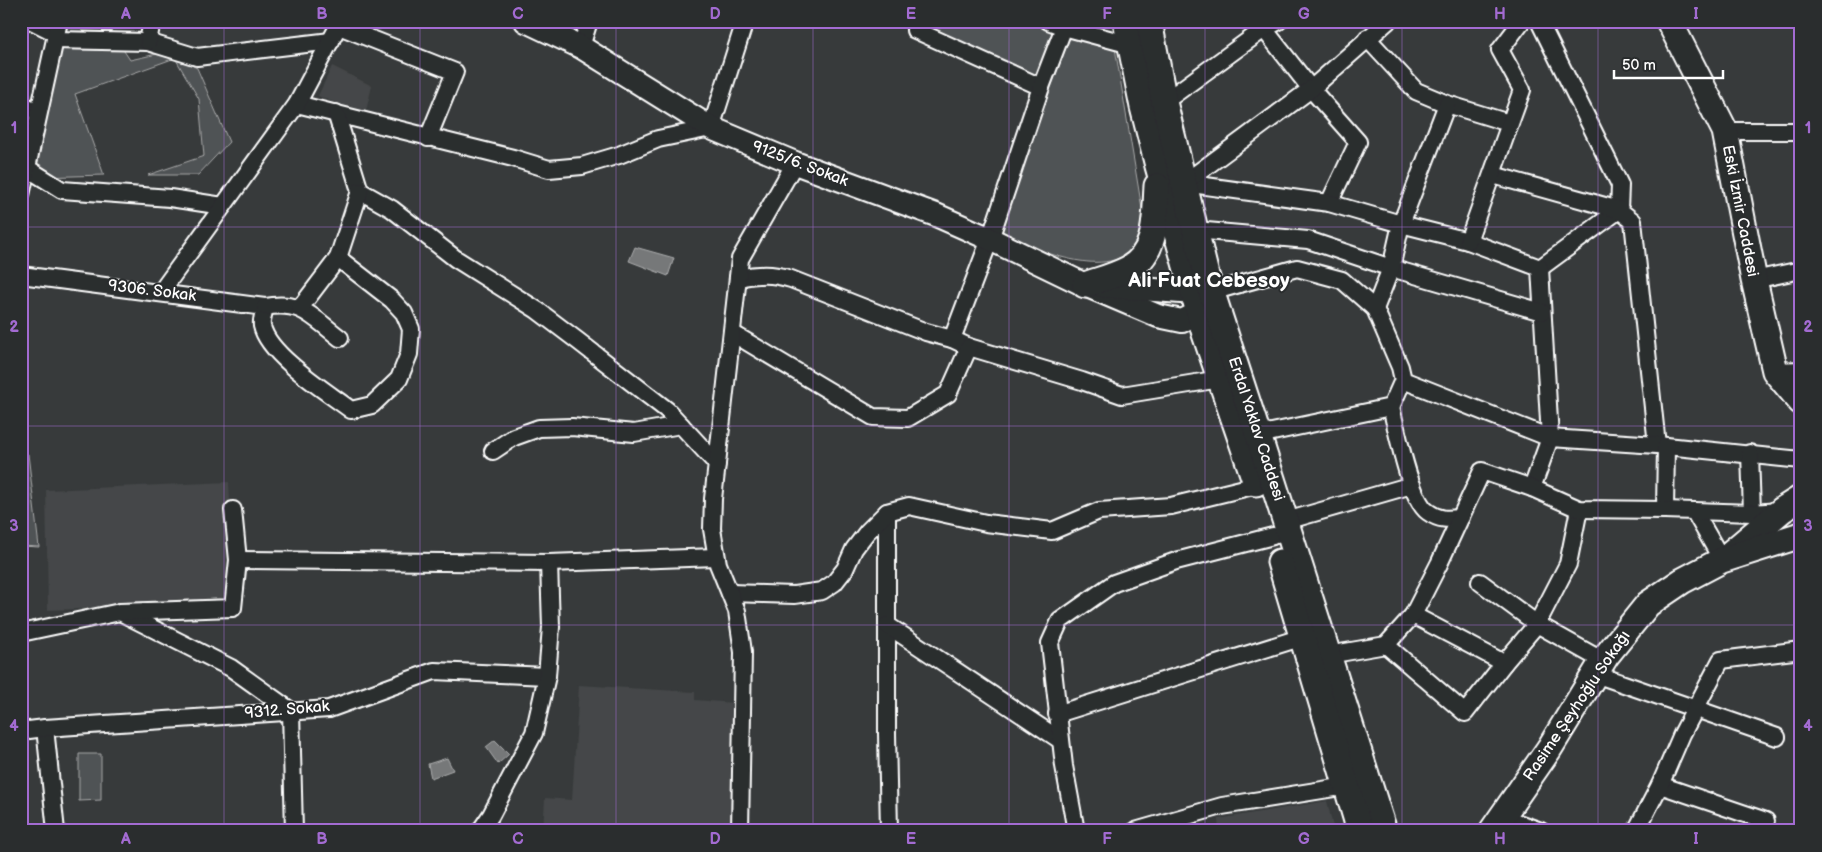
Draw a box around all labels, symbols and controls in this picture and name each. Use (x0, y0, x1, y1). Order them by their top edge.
text: A (120, 5, 131, 24)
text: B (316, 5, 328, 24)
text: C (512, 5, 524, 24)
text: D (709, 5, 721, 24)
text: E (906, 5, 916, 24)
text: F (1102, 5, 1112, 24)
text: G (1298, 5, 1310, 24)
text: H (1494, 5, 1506, 24)
text: I (1693, 5, 1699, 24)
scale bar (1614, 48, 1723, 80)
text: 50 m (1622, 56, 1656, 75)
text: 1 (11, 119, 17, 138)
text: 1 (1805, 119, 1811, 138)
street label: 9125/6. Sokak (749, 137, 851, 191)
street label: Eski İzmir Caddesi (1718, 143, 1764, 278)
district label: Ali Fuat Cebesoy (1127, 268, 1290, 293)
street label: 9306. Sokak (107, 276, 197, 306)
text: 2 (9, 318, 19, 337)
text: 2 (1803, 318, 1813, 337)
street label: Erdal Yaklav Caddesi (1224, 355, 1288, 503)
text: 3 (9, 517, 19, 536)
text: 3 (1803, 517, 1813, 536)
street label: Rasime Şeyhoğlu Sokağı (1520, 627, 1634, 785)
street label: 9312. Sokak (244, 697, 330, 723)
text: 4 (9, 717, 19, 736)
text: 4 (1803, 717, 1813, 736)
text: A (120, 830, 131, 849)
text: B (316, 830, 328, 849)
text: C (512, 830, 524, 849)
text: D (709, 830, 721, 849)
text: E (906, 830, 916, 849)
text: F (1102, 830, 1112, 849)
text: G (1298, 830, 1310, 849)
text: H (1494, 830, 1506, 849)
text: I (1693, 830, 1699, 849)

